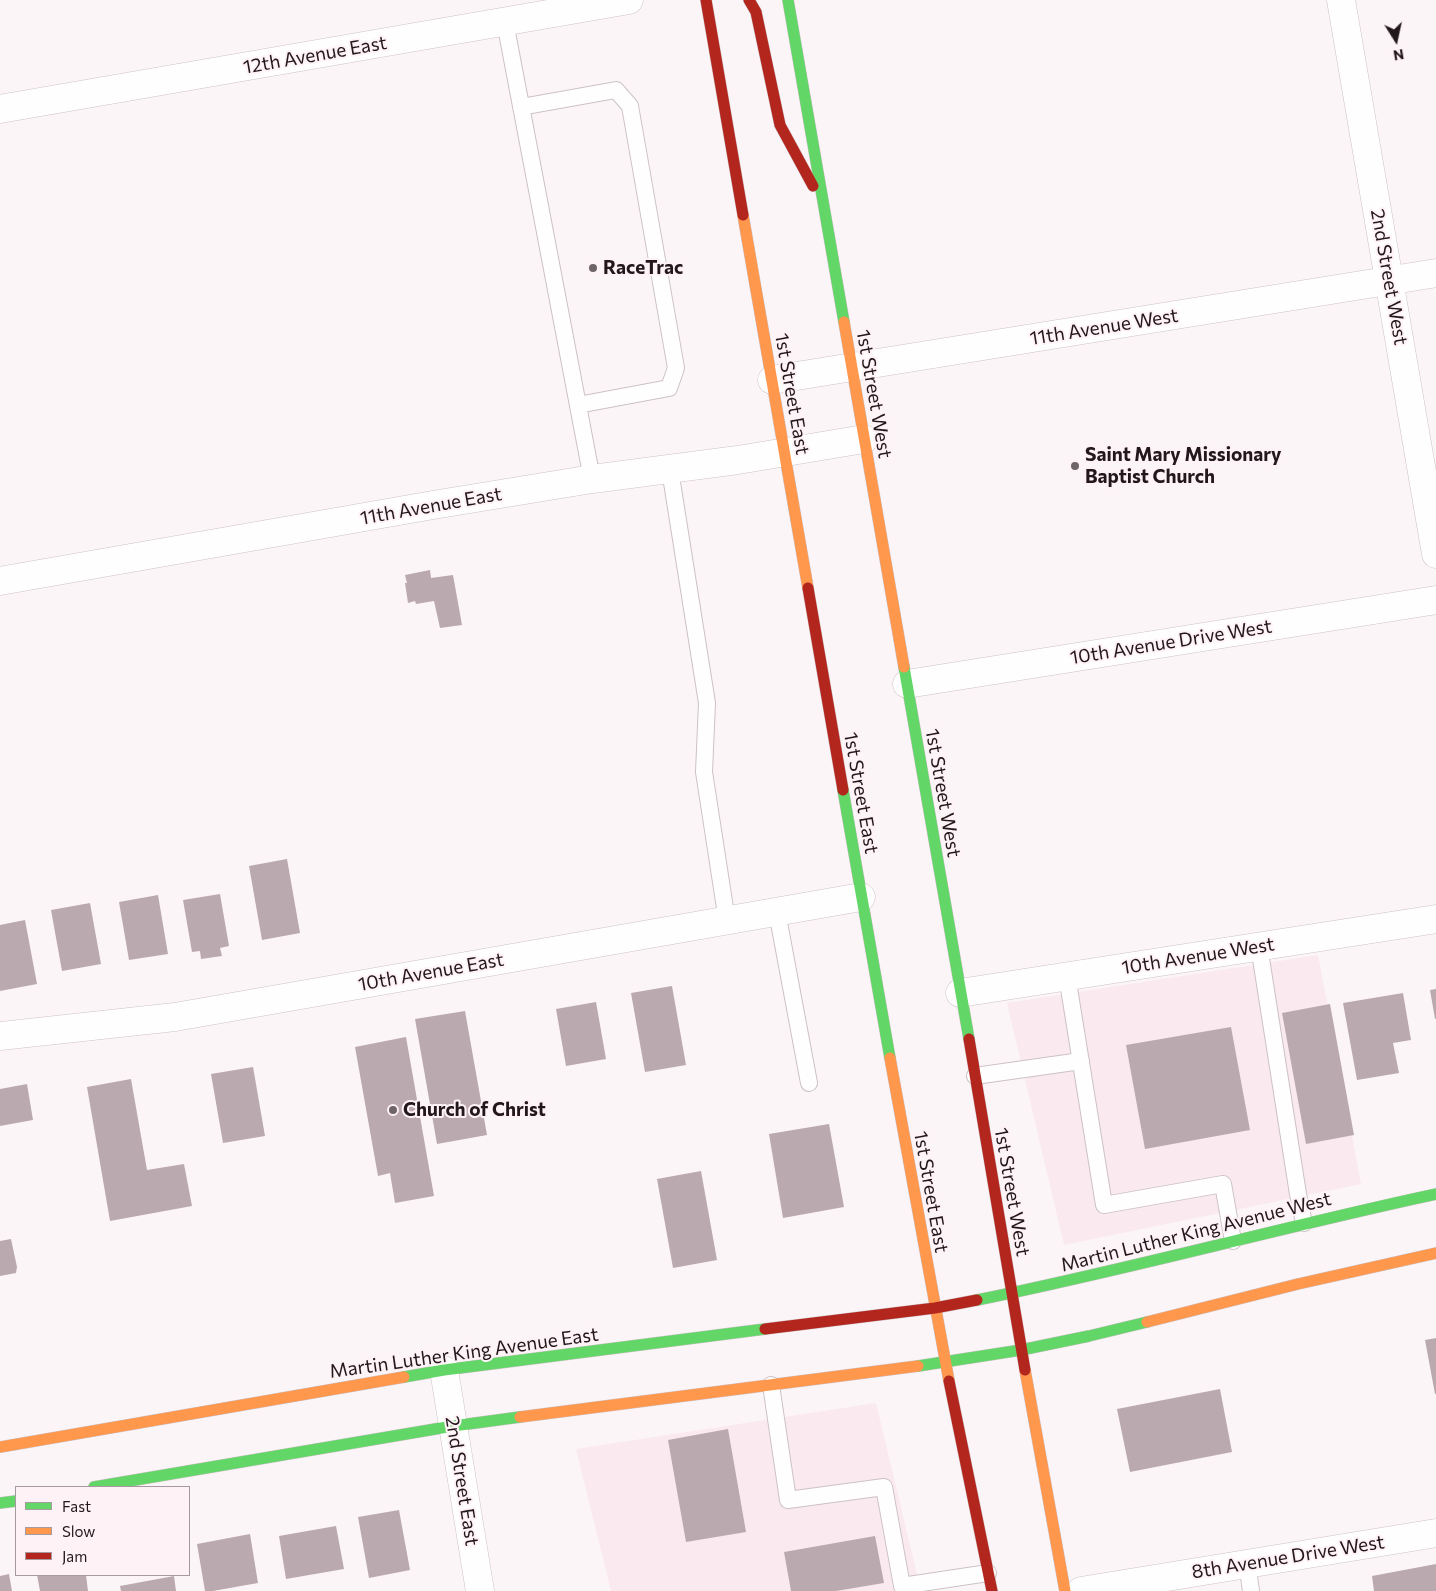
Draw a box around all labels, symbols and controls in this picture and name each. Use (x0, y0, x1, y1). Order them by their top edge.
north arrow (1371, 15, 1421, 65)
street label: 12th Avenue East (241, 31, 389, 79)
text: N (1392, 46, 1405, 65)
street label: 2nd Street West (1366, 207, 1412, 347)
place label: RaceTrac (603, 257, 683, 279)
marker: RaceTrac (587, 262, 599, 274)
street label: 11th Avenue West (1028, 304, 1180, 350)
street label: 1st Street West (851, 328, 897, 460)
street label: 1st Street East (770, 331, 814, 457)
place label: Saint Mary Missionary Baptist Church (1085, 444, 1282, 488)
marker: Saint Mary Missionary Baptist Church (1069, 460, 1081, 472)
street label: 11th Avenue East (359, 482, 503, 530)
street label: 10th Avenue Drive West (1069, 615, 1273, 669)
street label: 1st Street West (920, 727, 966, 859)
street label: 1st Street East (839, 730, 883, 856)
street label: 10th Avenue West (1120, 933, 1276, 979)
street label: 10th Avenue East (356, 948, 506, 996)
place label: Church of Christ (403, 1099, 546, 1121)
marker: Church of Christ (387, 1104, 399, 1116)
street label: 1st Street West (989, 1126, 1035, 1258)
street label: 1st Street East (909, 1129, 953, 1255)
street label: Martin Luther King Avenue West (1058, 1187, 1334, 1277)
street label: Martin Luther King Avenue East (328, 1323, 600, 1383)
street label: 2nd Street East (440, 1415, 484, 1547)
legend (15, 1486, 190, 1576)
text: Fast (62, 1497, 91, 1515)
text: Slow (62, 1522, 95, 1540)
street label: 8th Avenue Drive West (1190, 1531, 1386, 1583)
text: Jam (62, 1547, 87, 1565)

